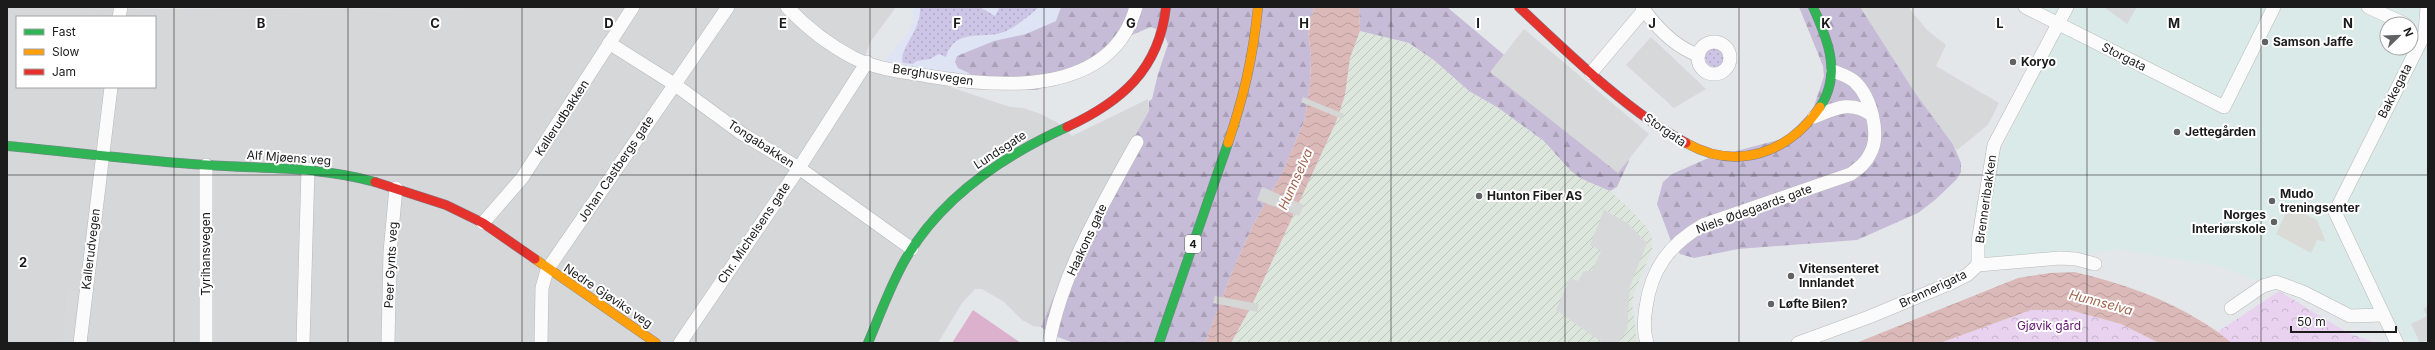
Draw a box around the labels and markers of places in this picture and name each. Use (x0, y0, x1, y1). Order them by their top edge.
place label: Samson Jaffe (2273, 34, 2353, 49)
marker: Samson Jaffe (2260, 37, 2270, 47)
place label: Koryo (2021, 54, 2056, 69)
marker: Koryo (2008, 57, 2018, 67)
place label: Jettegården (2185, 124, 2256, 139)
marker: Jettegården (2172, 127, 2182, 137)
place label: Mudo treningsenter (2280, 186, 2360, 215)
place label: Hunton Fiber AS (1487, 188, 1582, 203)
marker: Hunton Fiber AS (1474, 191, 1484, 201)
marker: Mudo treningsenter (2267, 196, 2277, 206)
place label: Norges Interiørskole (2192, 207, 2266, 236)
marker: Norges Interiørskole (2269, 217, 2279, 227)
place label: Vitensenteret Innlandet (1799, 261, 1880, 290)
marker: Vitensenteret Innlandet (1786, 271, 1796, 281)
place label: Løfte Bilen? (1779, 296, 1848, 311)
marker: Løfte Bilen? (1766, 299, 1776, 309)

